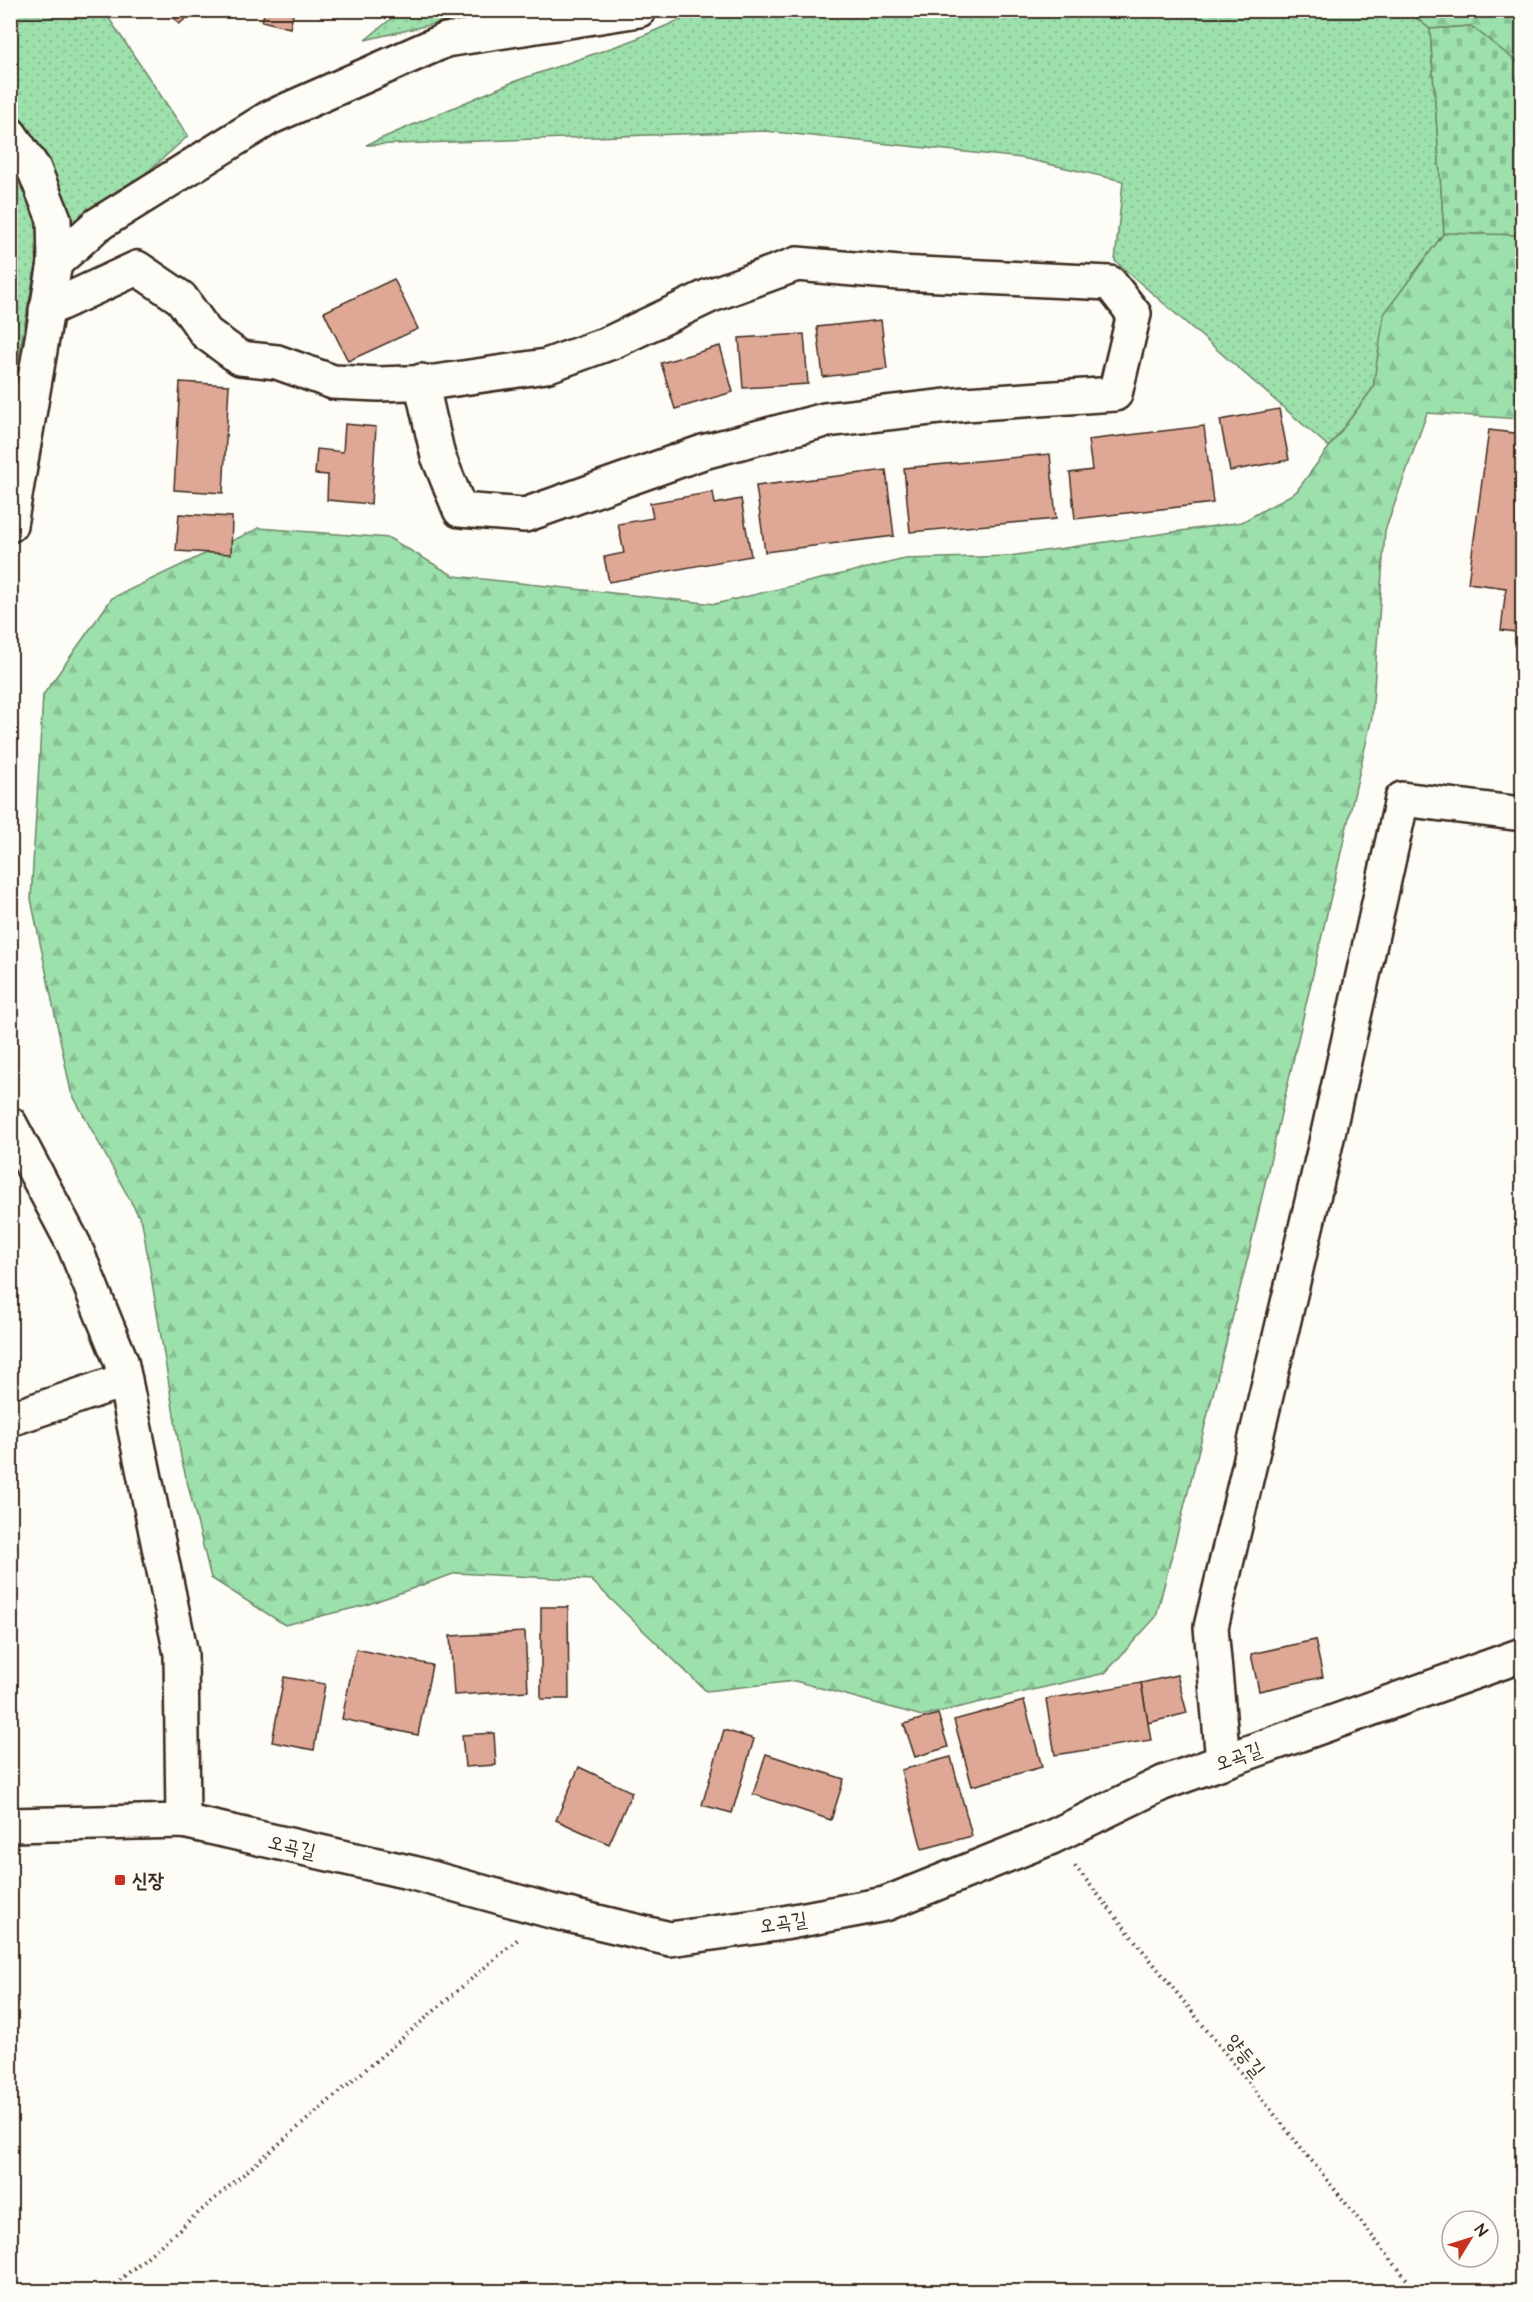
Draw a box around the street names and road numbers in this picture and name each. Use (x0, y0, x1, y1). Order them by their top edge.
street label: 오곡길 (1211, 1736, 1266, 1778)
street label: 오곡길 (265, 1828, 318, 1866)
street label: 오곡길 (757, 1905, 809, 1941)
street label: 양등길 (1219, 2028, 1271, 2083)

